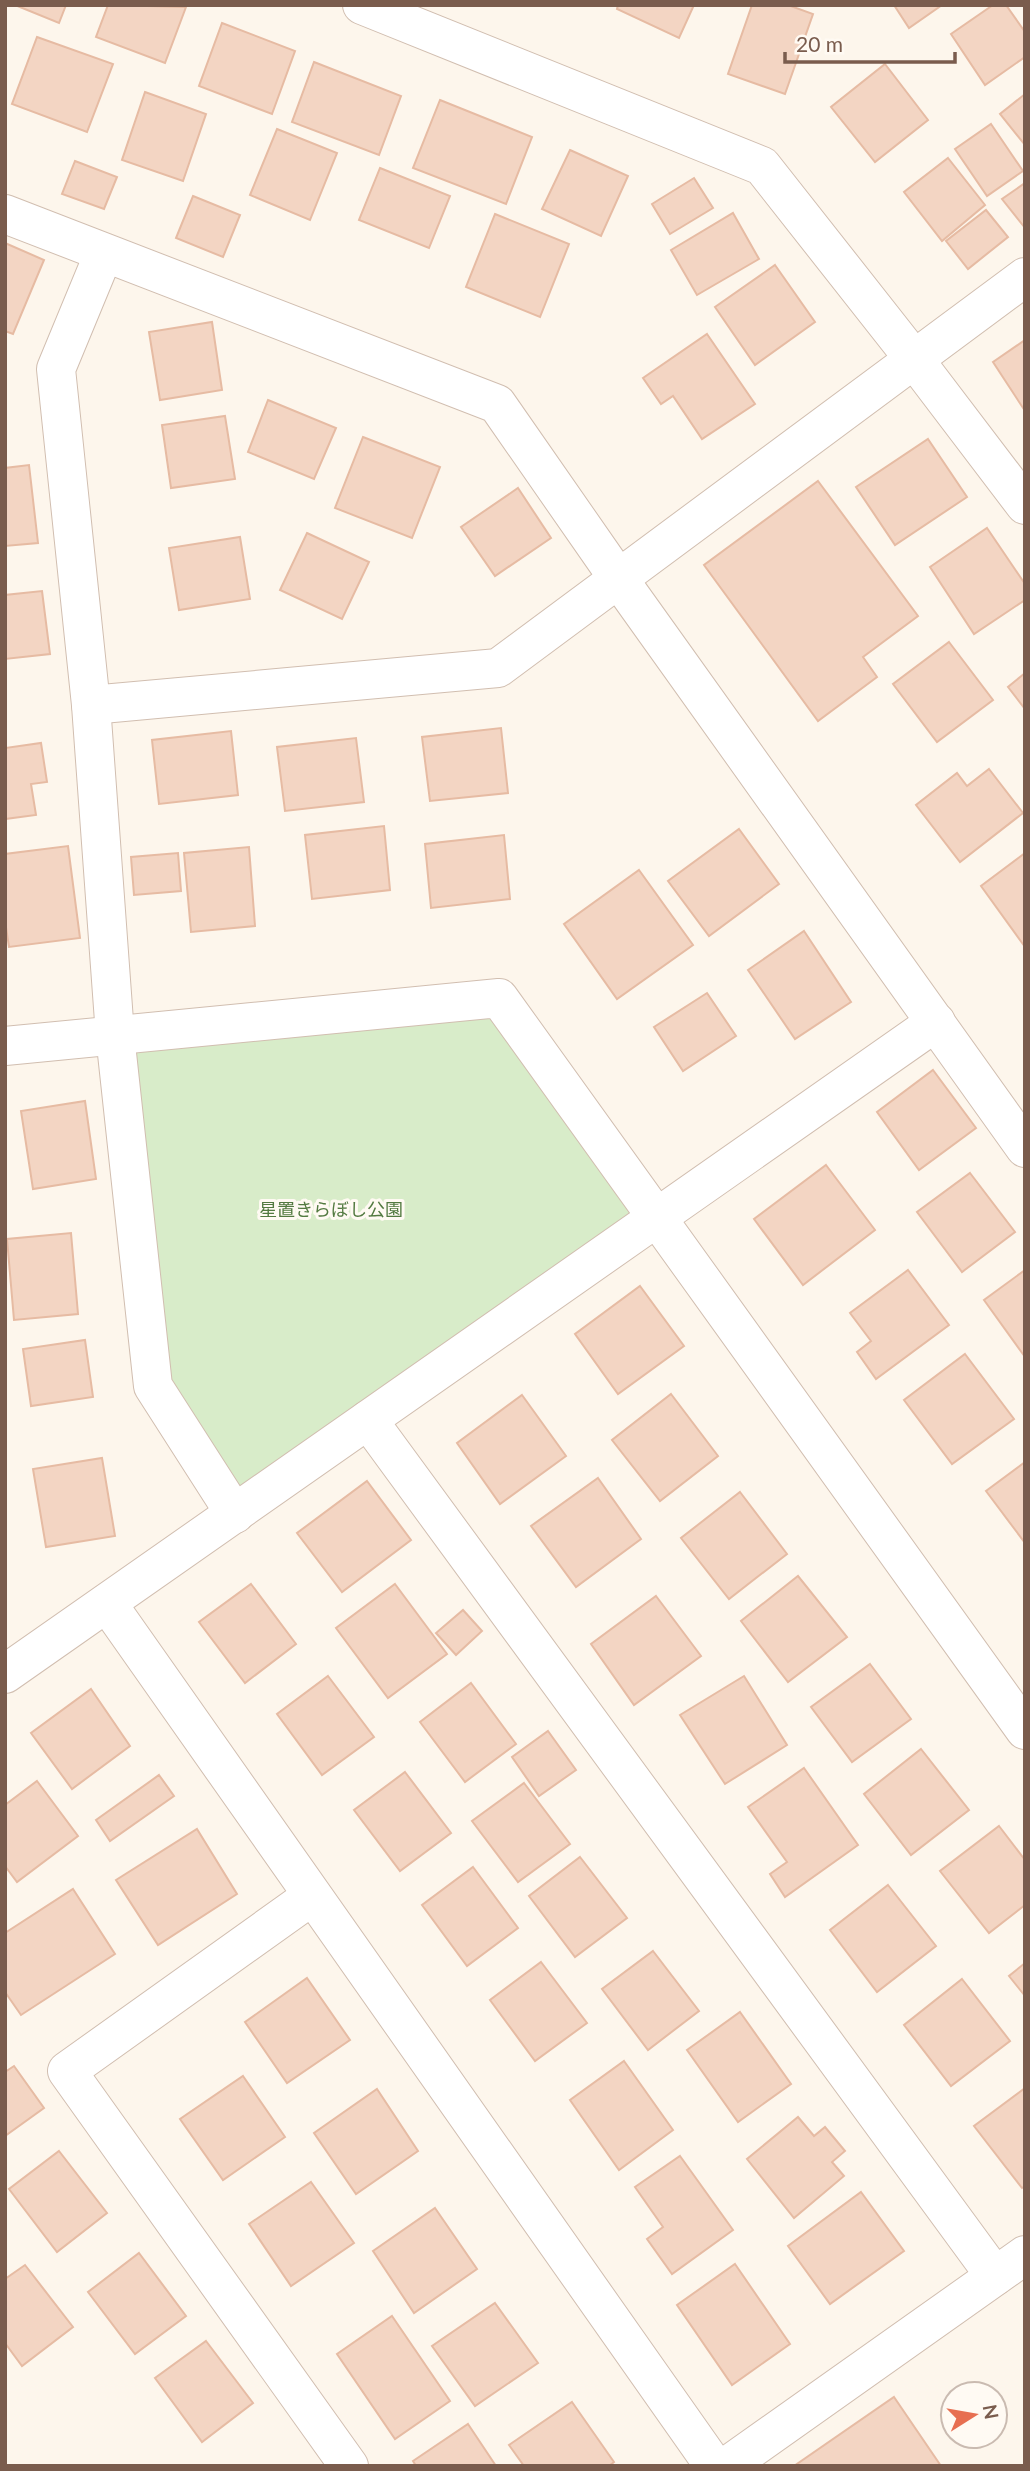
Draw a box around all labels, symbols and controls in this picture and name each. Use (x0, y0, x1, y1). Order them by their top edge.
scale bar (785, 21, 955, 65)
text: 20 m (796, 31, 843, 56)
park label: 星置きらぼし公園 (259, 1198, 403, 1220)
north arrow (939, 2380, 1009, 2450)
text: N (978, 2402, 1004, 2421)

